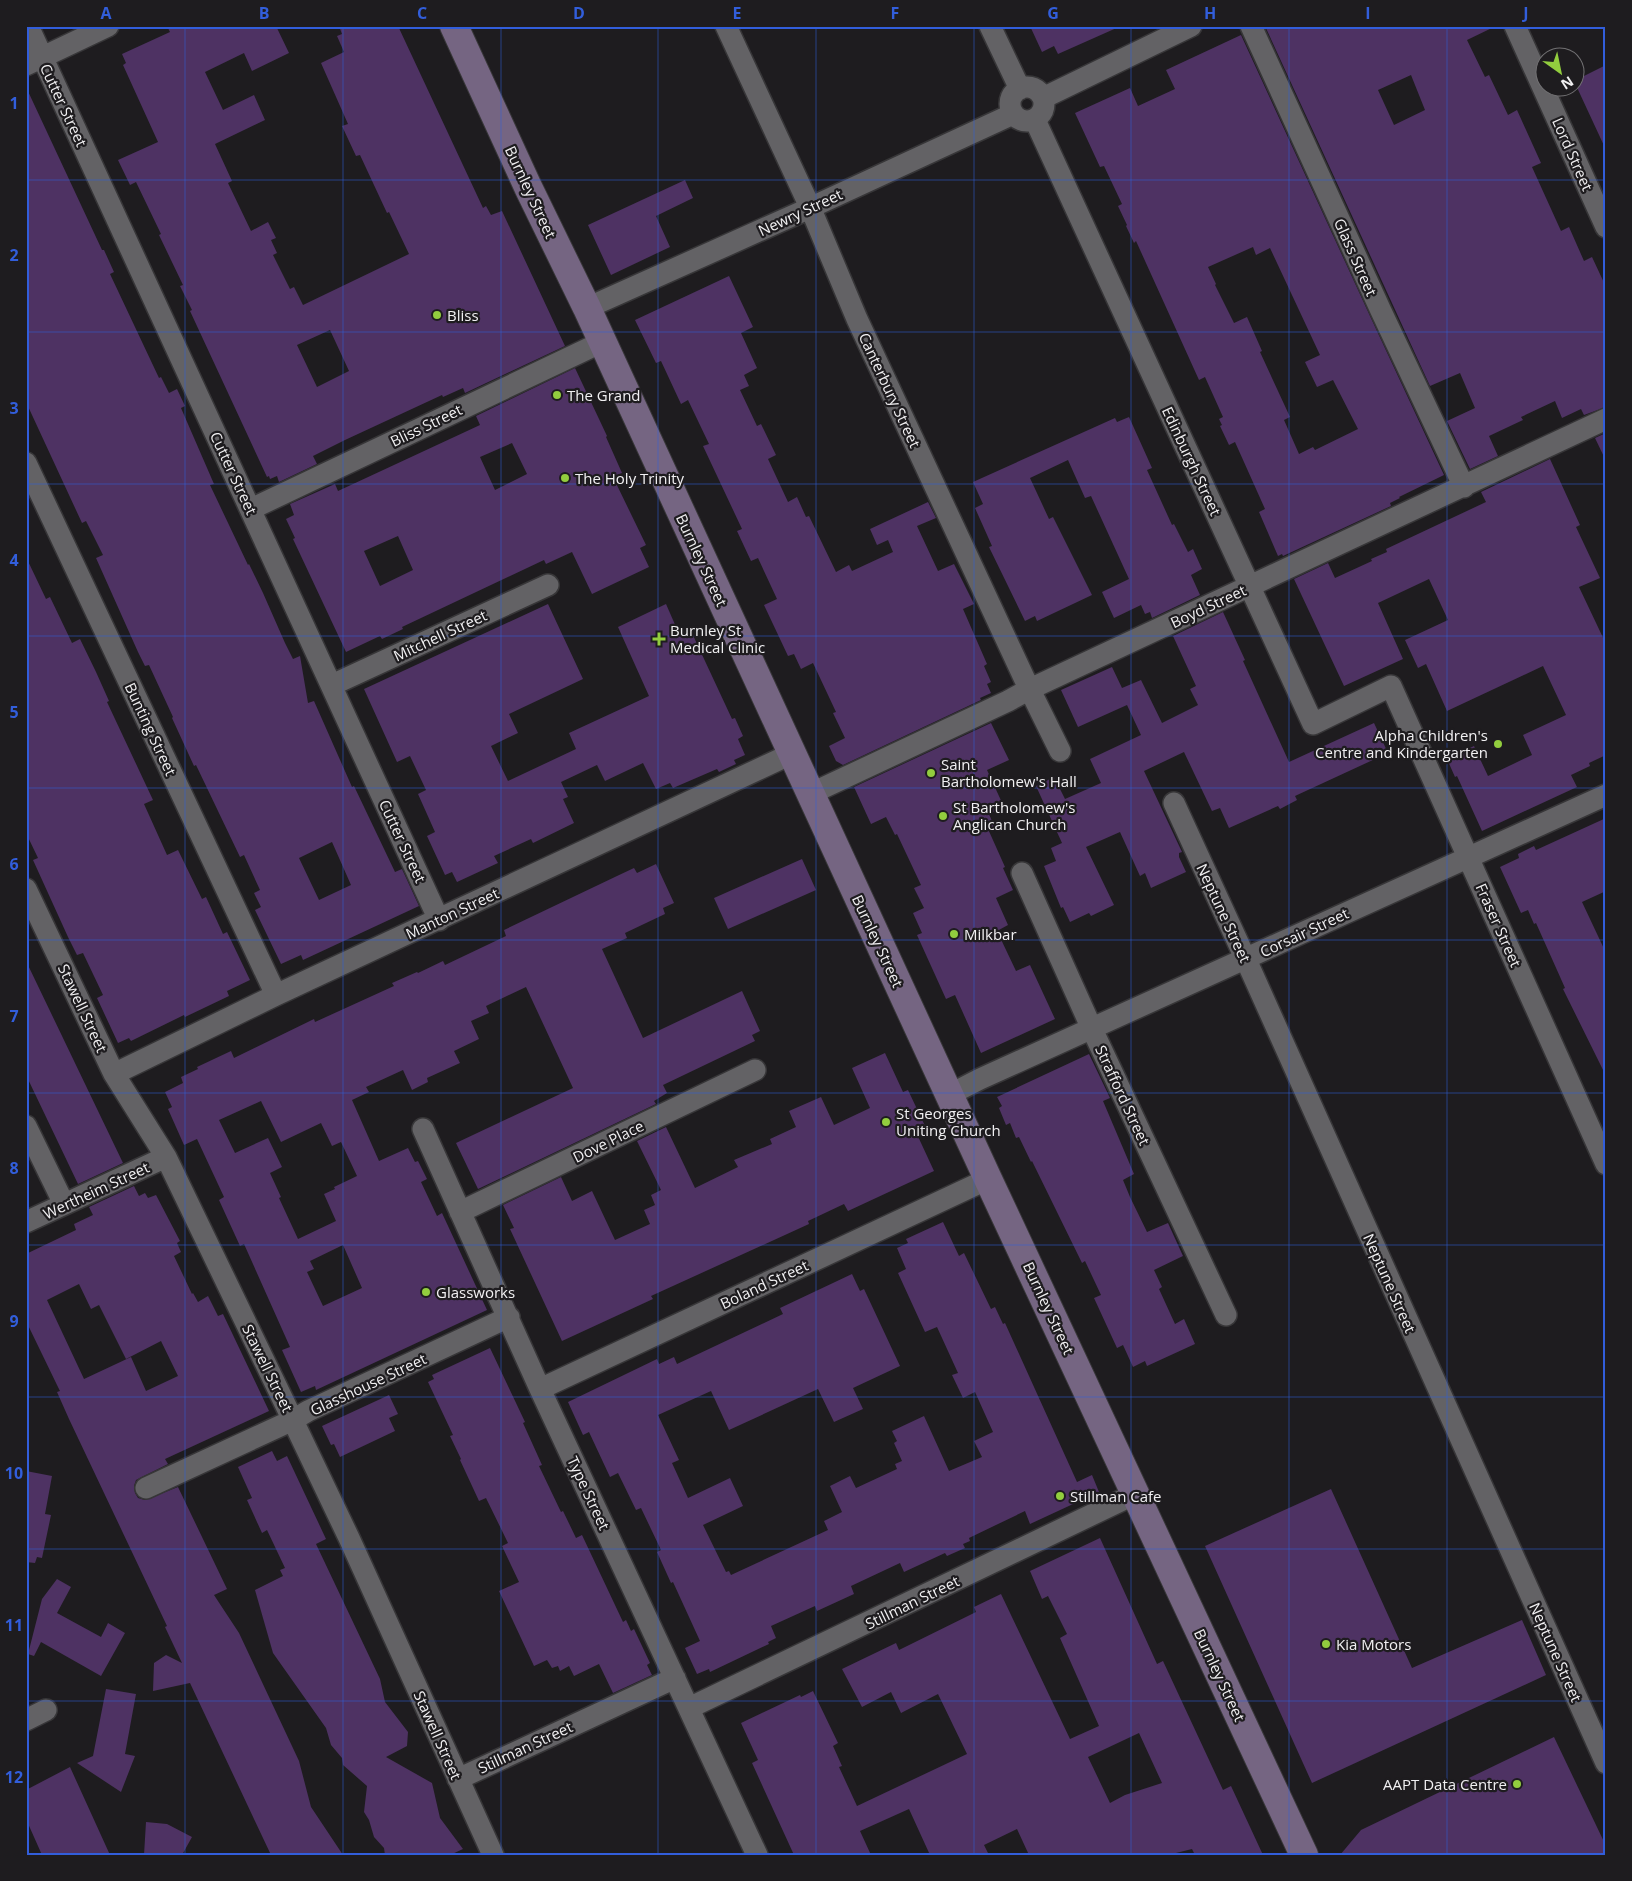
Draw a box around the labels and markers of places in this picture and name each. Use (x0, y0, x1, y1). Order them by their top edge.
place label: Bliss (447, 305, 479, 325)
marker: Bliss (431, 309, 443, 321)
place label: The Grand (567, 385, 641, 405)
marker: The Grand (551, 389, 563, 401)
place label: The Holy Trinity (575, 468, 685, 488)
marker: The Holy Trinity (559, 472, 571, 484)
place label: Burnley St Medical Clinic (670, 620, 765, 657)
marker: Burnley St Medical Clinic (652, 632, 666, 646)
place label: Alpha Children's Centre and Kindergarten (1315, 725, 1488, 762)
marker: Alpha Children's Centre and Kindergarten (1492, 738, 1504, 750)
place label: Saint Bartholomew's Hall (941, 754, 1077, 791)
marker: Saint Bartholomew's Hall (925, 767, 937, 779)
place label: St Bartholomew's Anglican Church (953, 797, 1075, 834)
marker: St Bartholomew's Anglican Church (937, 810, 949, 822)
place label: Milkbar (964, 924, 1017, 944)
marker: Milkbar (948, 928, 960, 940)
place label: St Georges Uniting Church (896, 1103, 1001, 1140)
marker: St Georges Uniting Church (880, 1116, 892, 1128)
place label: Glassworks (436, 1282, 515, 1302)
marker: Glassworks (420, 1286, 432, 1298)
place label: Stillman Cafe (1070, 1486, 1162, 1506)
marker: Stillman Cafe (1054, 1490, 1066, 1502)
place label: Kia Motors (1336, 1634, 1411, 1654)
marker: Kia Motors (1320, 1638, 1332, 1650)
place label: AAPT Data Centre (1383, 1774, 1507, 1794)
marker: AAPT Data Centre (1511, 1778, 1523, 1790)

